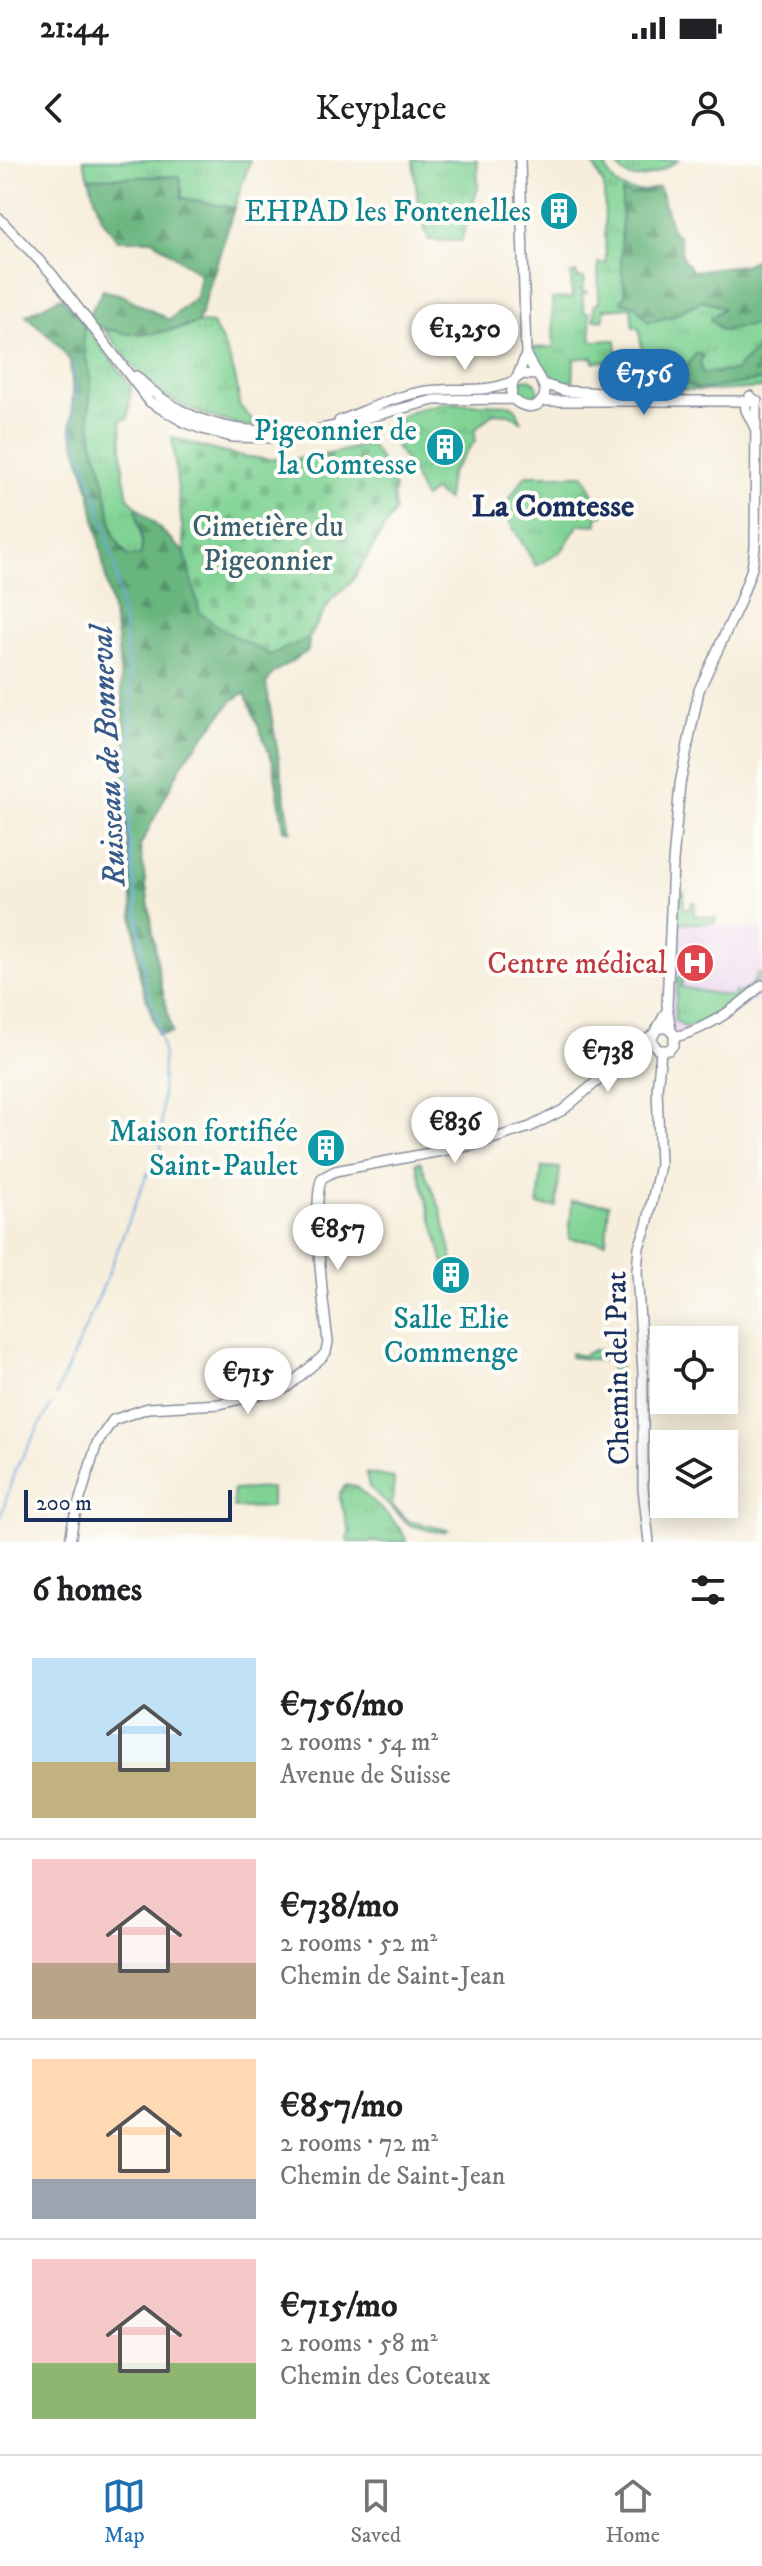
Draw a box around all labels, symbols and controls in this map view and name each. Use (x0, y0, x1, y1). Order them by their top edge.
text: 21:44 (40, 10, 108, 47)
icon: back (32, 86, 76, 130)
text: Keyplace (315, 86, 447, 131)
icon: person (686, 86, 730, 130)
building icon: EHPAD les Fontenelles (538, 190, 580, 232)
place label: EHPAD les Fontenelles (244, 194, 531, 231)
pin: €1,250 (400, 304, 530, 372)
text: €1,250 (429, 313, 501, 346)
pin: €756 (597, 349, 691, 417)
text: €756 (616, 358, 672, 391)
place label: Pigeonnier de la Comtesse (254, 413, 417, 484)
building icon: Pigeonnier de la Comtesse (424, 426, 466, 468)
district label: La Comtesse (472, 487, 634, 527)
park label: Cimetière du Pigeonnier (192, 509, 344, 580)
water label: Ruisseau de Bonneval (82, 621, 136, 888)
hospital icon: Centre médical (674, 942, 716, 984)
place label: Centre médical (487, 946, 667, 983)
pin: €738 (561, 1026, 655, 1094)
text: €738 (582, 1035, 634, 1068)
pin: €836 (408, 1097, 502, 1165)
text: €836 (429, 1106, 481, 1139)
place label: Maison fortifiée Saint-Paulet (109, 1114, 298, 1185)
building icon: Maison fortifiée Saint-Paulet (305, 1127, 347, 1169)
pin: €857 (291, 1204, 385, 1272)
text: €857 (311, 1213, 365, 1246)
building icon: Salle Elie Commenge (430, 1254, 472, 1296)
street label: Chemin del Prat (598, 1271, 639, 1465)
place label: Salle Elie Commenge (384, 1301, 518, 1372)
map controls (650, 1326, 738, 1518)
button: locate (650, 1326, 738, 1414)
pin: €715 (201, 1348, 295, 1416)
text: €715 (222, 1357, 274, 1390)
button: layers (650, 1430, 738, 1518)
scale bar (24, 1486, 232, 1522)
text: 200 m (36, 1490, 92, 1517)
icon: filters (686, 1568, 730, 1612)
text: 6 homes (32, 1569, 142, 1611)
text: €756/mo (280, 1684, 404, 1726)
icon: home (96, 1690, 192, 1786)
text: 2 rooms · 54 m² (280, 1726, 438, 1759)
text: Avenue de Suisse (280, 1759, 451, 1792)
text: €738/mo (280, 1885, 399, 1927)
icon: home (96, 1891, 192, 1987)
text: 2 rooms · 52 m² (280, 1927, 437, 1960)
text: Chemin de Saint-Jean (280, 1960, 505, 1993)
text: €857/mo (280, 2085, 403, 2127)
icon: home (96, 2091, 192, 2187)
text: 2 rooms · 72 m² (280, 2127, 438, 2160)
text: Chemin de Saint-Jean (280, 2160, 505, 2193)
text: €715/mo (280, 2285, 398, 2327)
icon: home (96, 2291, 192, 2387)
text: 2 rooms · 58 m² (280, 2327, 438, 2360)
text: Chemin des Coteaux (280, 2360, 490, 2393)
tab: Map (102, 2474, 146, 2549)
tab: Saved (351, 2474, 401, 2549)
tab: Home (605, 2474, 660, 2549)

